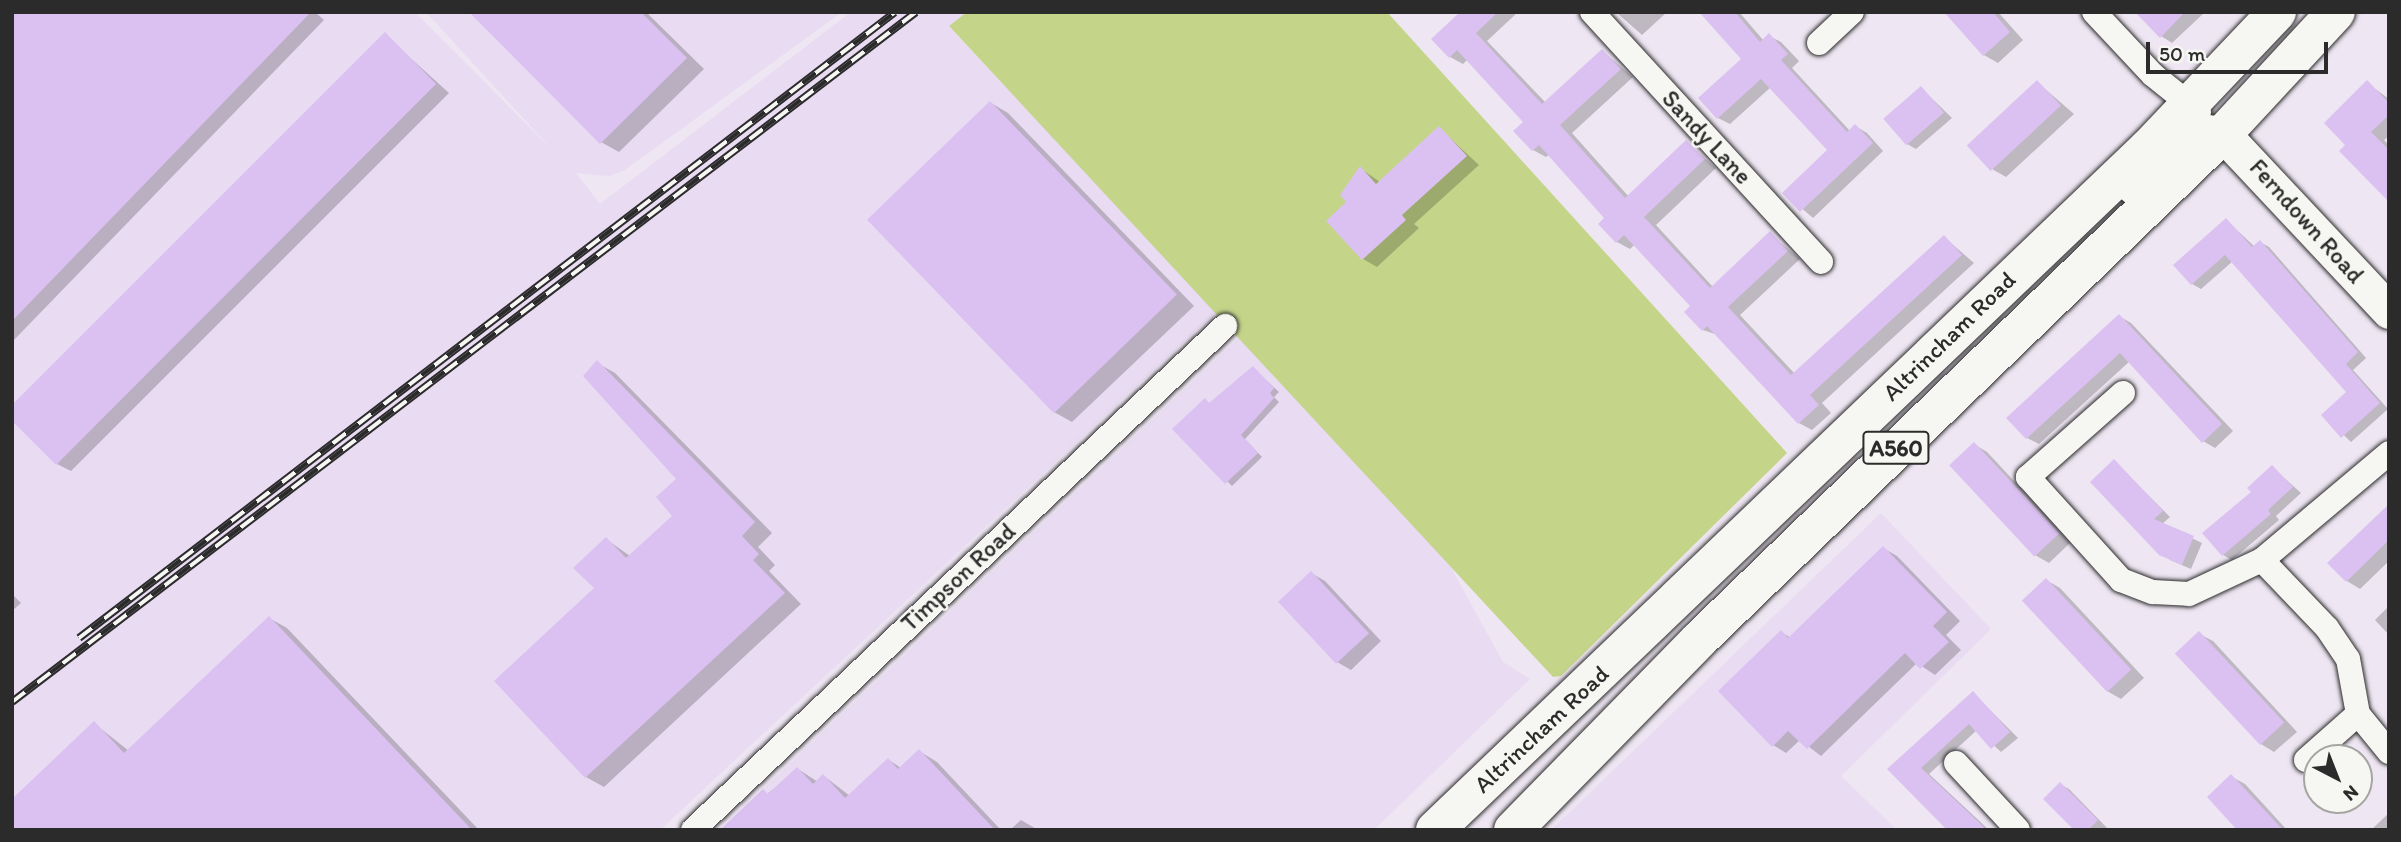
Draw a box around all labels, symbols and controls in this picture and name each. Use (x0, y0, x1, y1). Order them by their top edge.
scale bar (2149, 28, 2331, 72)
text: 50 m (2159, 41, 2205, 66)
street label: Sandy Lane (1656, 84, 1758, 190)
street label: Ferndown Road (2244, 153, 2370, 289)
street label: Altrincham Road (1877, 266, 2021, 406)
road number: A560 (1861, 428, 1931, 468)
street label: Timpson Road (895, 517, 1021, 637)
street label: Altrincham Road (1468, 659, 1614, 799)
north arrow (2303, 744, 2373, 814)
text: N (2339, 781, 2364, 806)

